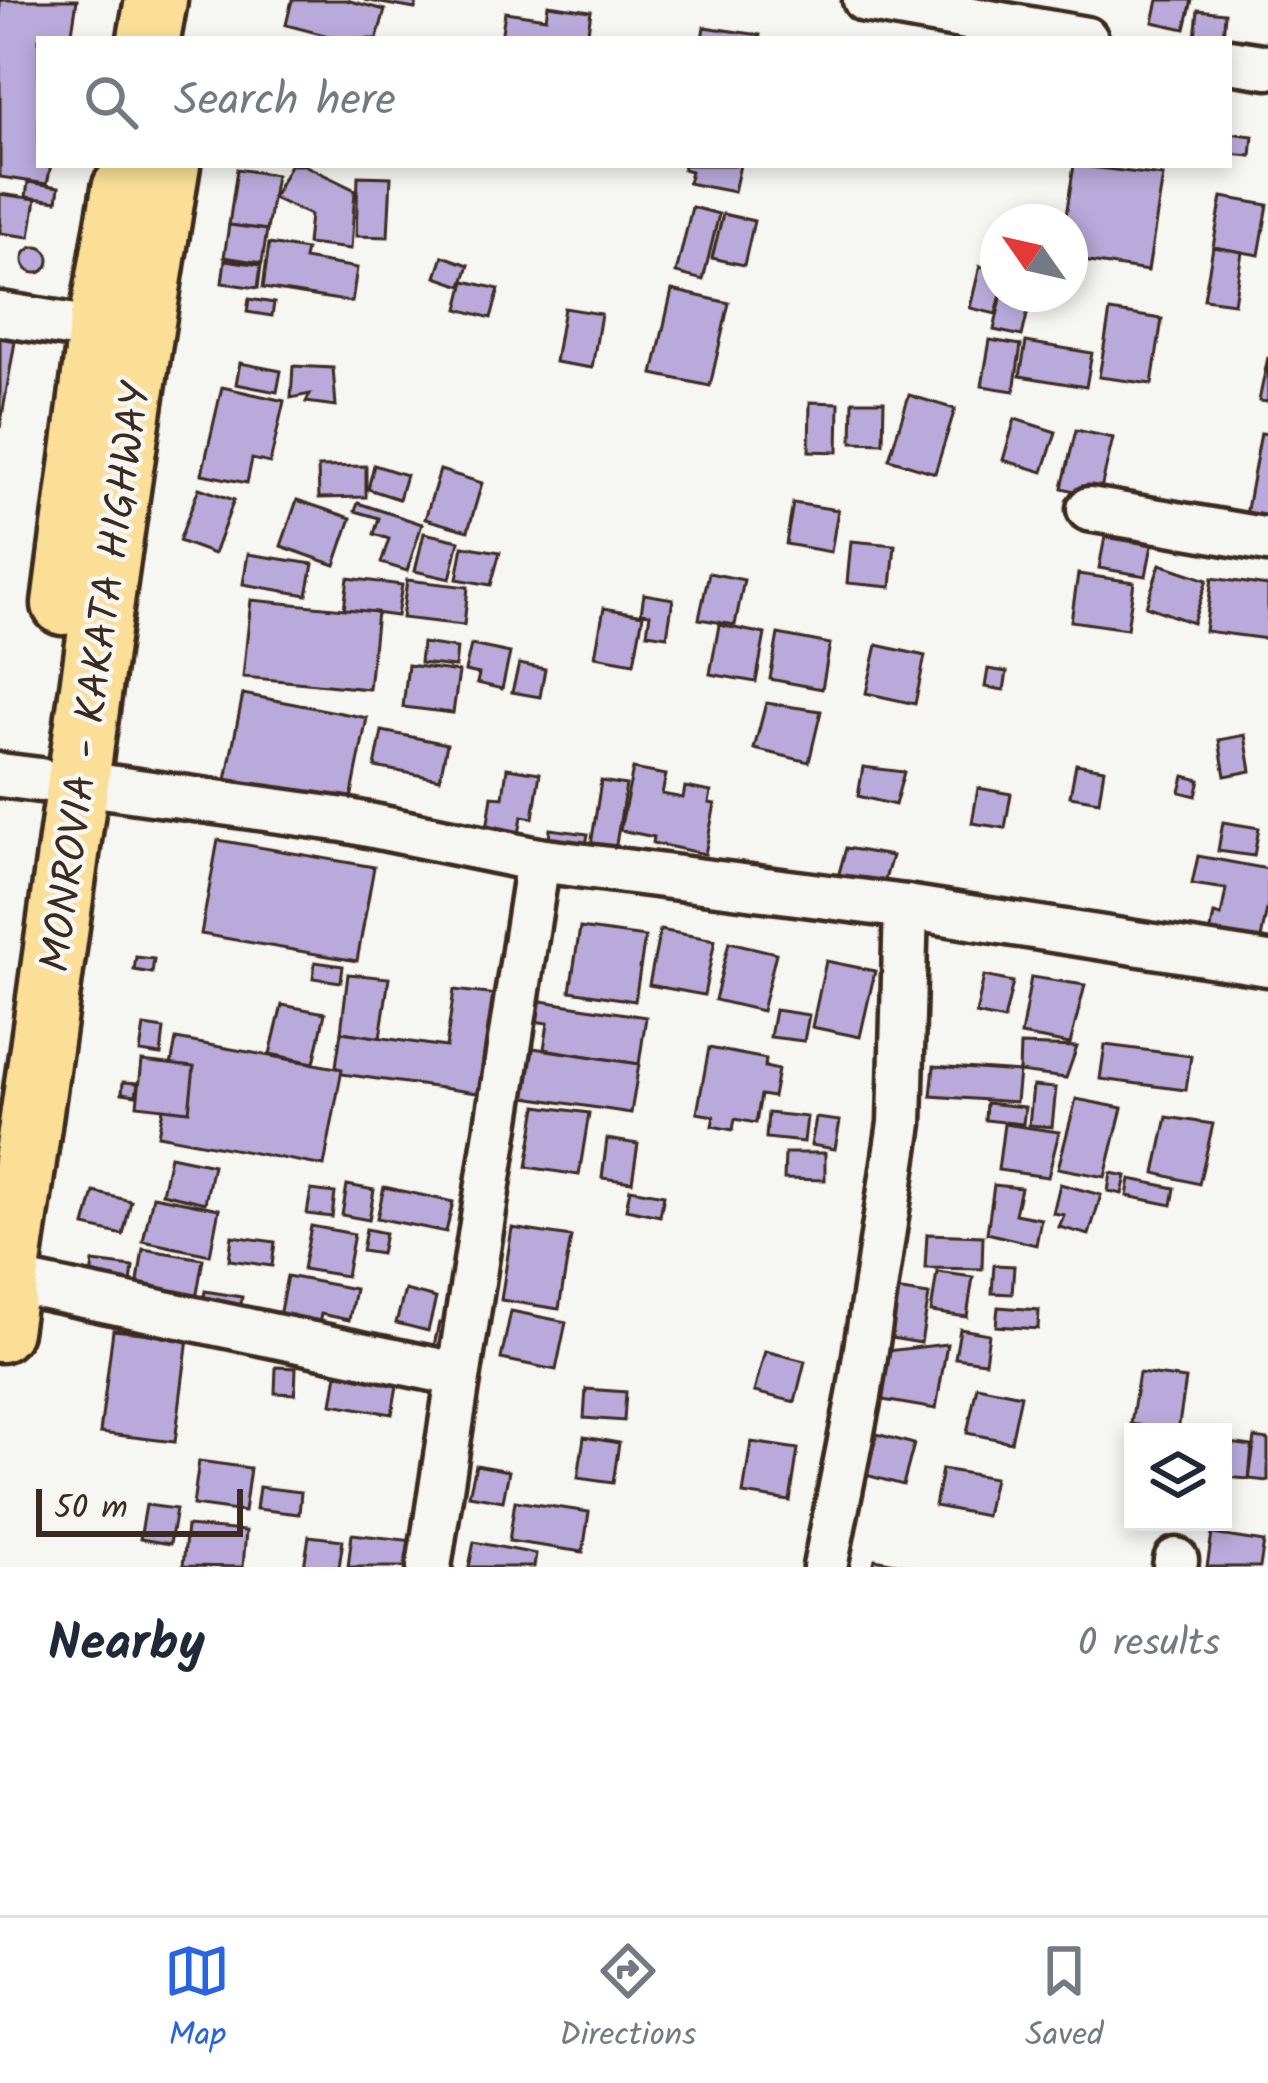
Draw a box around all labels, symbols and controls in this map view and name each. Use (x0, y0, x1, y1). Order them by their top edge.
search box (36, 36, 1232, 168)
text: Search here (174, 66, 396, 138)
icon: search (78, 69, 144, 135)
north arrow (980, 204, 1088, 312)
street label: MONROVIA - KAKATA HIGHWAY (23, 377, 172, 977)
map controls (1124, 1423, 1232, 1531)
button: layers (1124, 1423, 1232, 1531)
scale bar (36, 1483, 243, 1536)
text: 50 m (54, 1483, 128, 1536)
text: Nearby (48, 1605, 205, 1686)
text: 0 results (1078, 1614, 1220, 1676)
tab: Map (164, 1938, 230, 2063)
tab: Directions (559, 1938, 696, 2063)
tab: Saved (1025, 1938, 1104, 2063)

